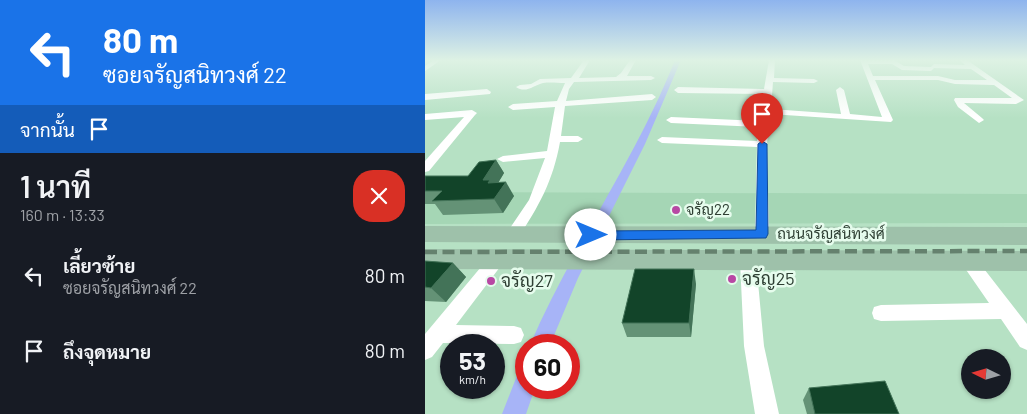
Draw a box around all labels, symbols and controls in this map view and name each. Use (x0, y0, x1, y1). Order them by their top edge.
text: 80 m (103, 18, 178, 60)
icon: left (20, 20, 85, 85)
text: ซอยจรัญสนิทวงศ์ 22 (103, 61, 287, 87)
pin (741, 93, 783, 144)
icon: arrive (748, 100, 776, 128)
icon: arrive (85, 115, 113, 143)
text: จากนั้น (20, 118, 75, 141)
text: 1 นาที (20, 168, 91, 204)
button: close (353, 170, 405, 222)
place label: จรัญ22 (686, 200, 730, 219)
marker: จรัญ22 (670, 204, 682, 216)
text: 160 m · 13:33 (20, 205, 105, 224)
position arrow (564, 208, 616, 260)
street label: ถนนจรัญสนิทวงศ์ (777, 224, 885, 243)
text: เลี้ยวซ้าย (63, 254, 135, 277)
icon: left (20, 262, 48, 290)
text: 80 m (365, 264, 405, 287)
place label: จรัญ25 (742, 267, 795, 290)
place label: จรัญ27 (501, 269, 553, 292)
marker: จรัญ25 (726, 273, 738, 285)
marker: จรัญ27 (485, 275, 497, 287)
text: ซอยจรัญสนิทวงศ์ 22 (63, 278, 197, 297)
speed limit sign: 60 (515, 334, 580, 399)
icon: arrive (20, 337, 48, 365)
text: 80 m (365, 339, 405, 362)
text: ถึงจุดหมาย (63, 340, 151, 363)
text: 53 (459, 345, 486, 375)
north arrow (961, 349, 1011, 399)
map controls (961, 349, 1011, 399)
text: km/h (459, 372, 486, 386)

